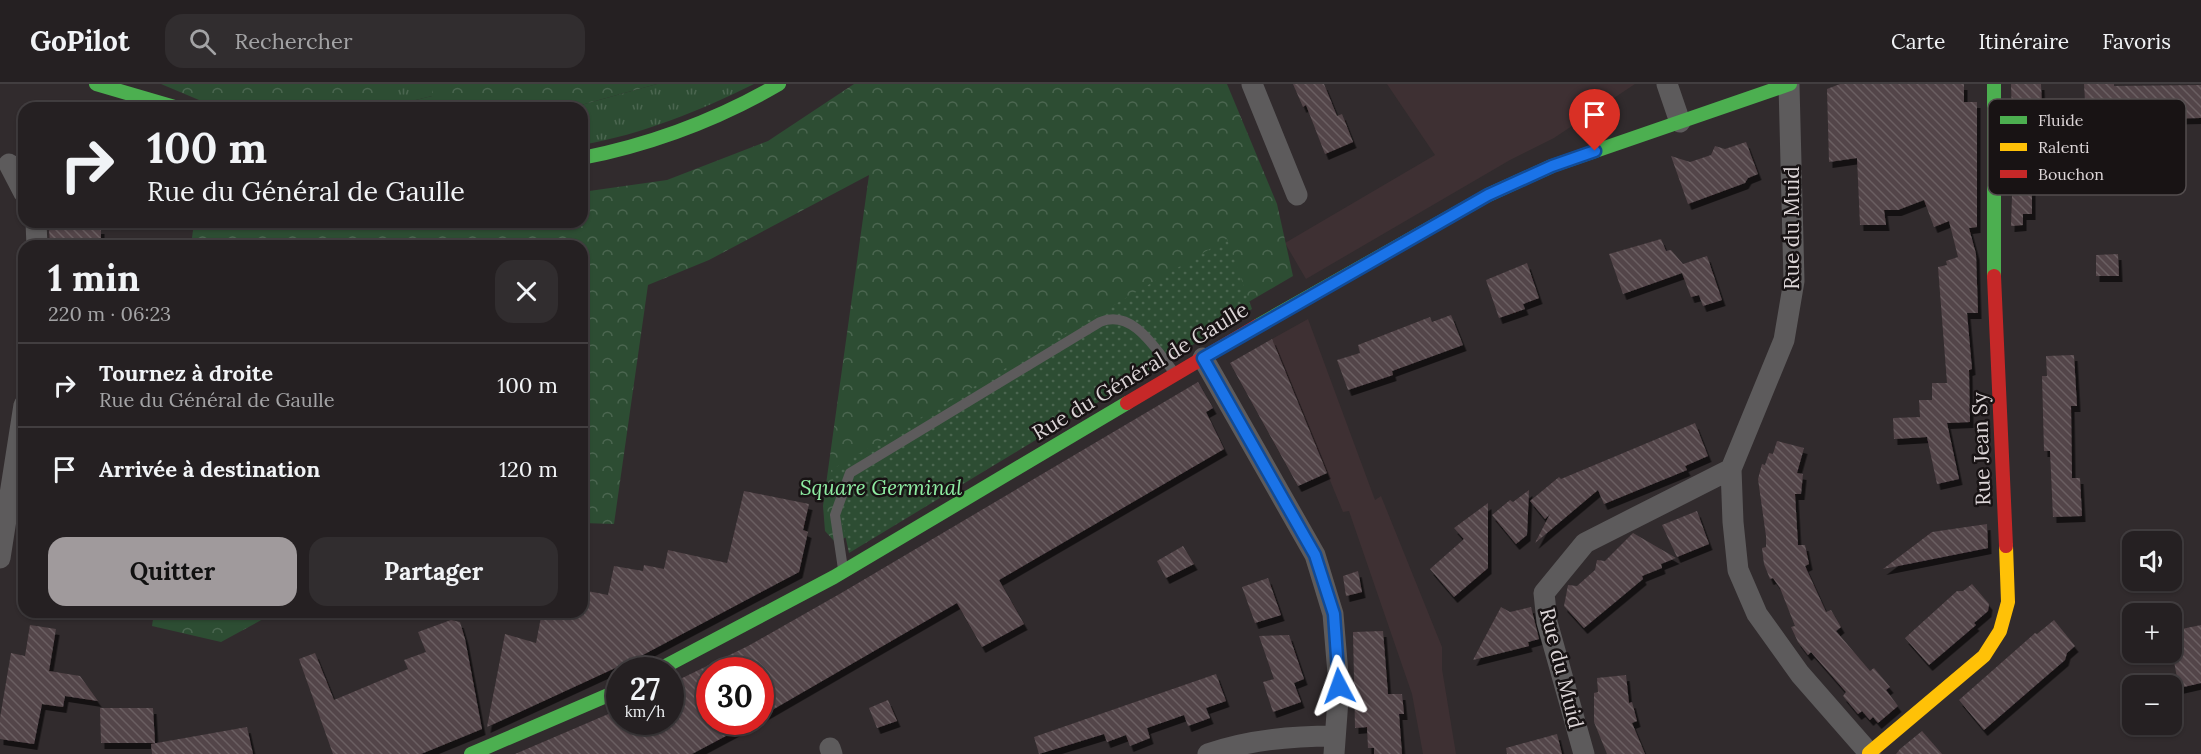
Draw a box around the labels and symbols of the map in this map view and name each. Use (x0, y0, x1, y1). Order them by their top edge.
pin (1569, 89, 1620, 151)
legend (1988, 99, 2186, 195)
text: Fluide (2038, 110, 2084, 130)
text: Ralenti (2038, 137, 2090, 157)
text: Bouchon (2038, 164, 2104, 184)
street label: Rue du Muid (1778, 166, 1805, 290)
street label: Rue du Général de Gaulle (1027, 296, 1253, 446)
street label: Rue Jean Sy (1966, 392, 1996, 506)
park label: Square Germinal (800, 474, 962, 501)
street label: Rue du Muid (1534, 605, 1590, 731)
position arrow (1307, 654, 1371, 718)
speed limit sign: 30 (696, 657, 774, 735)

